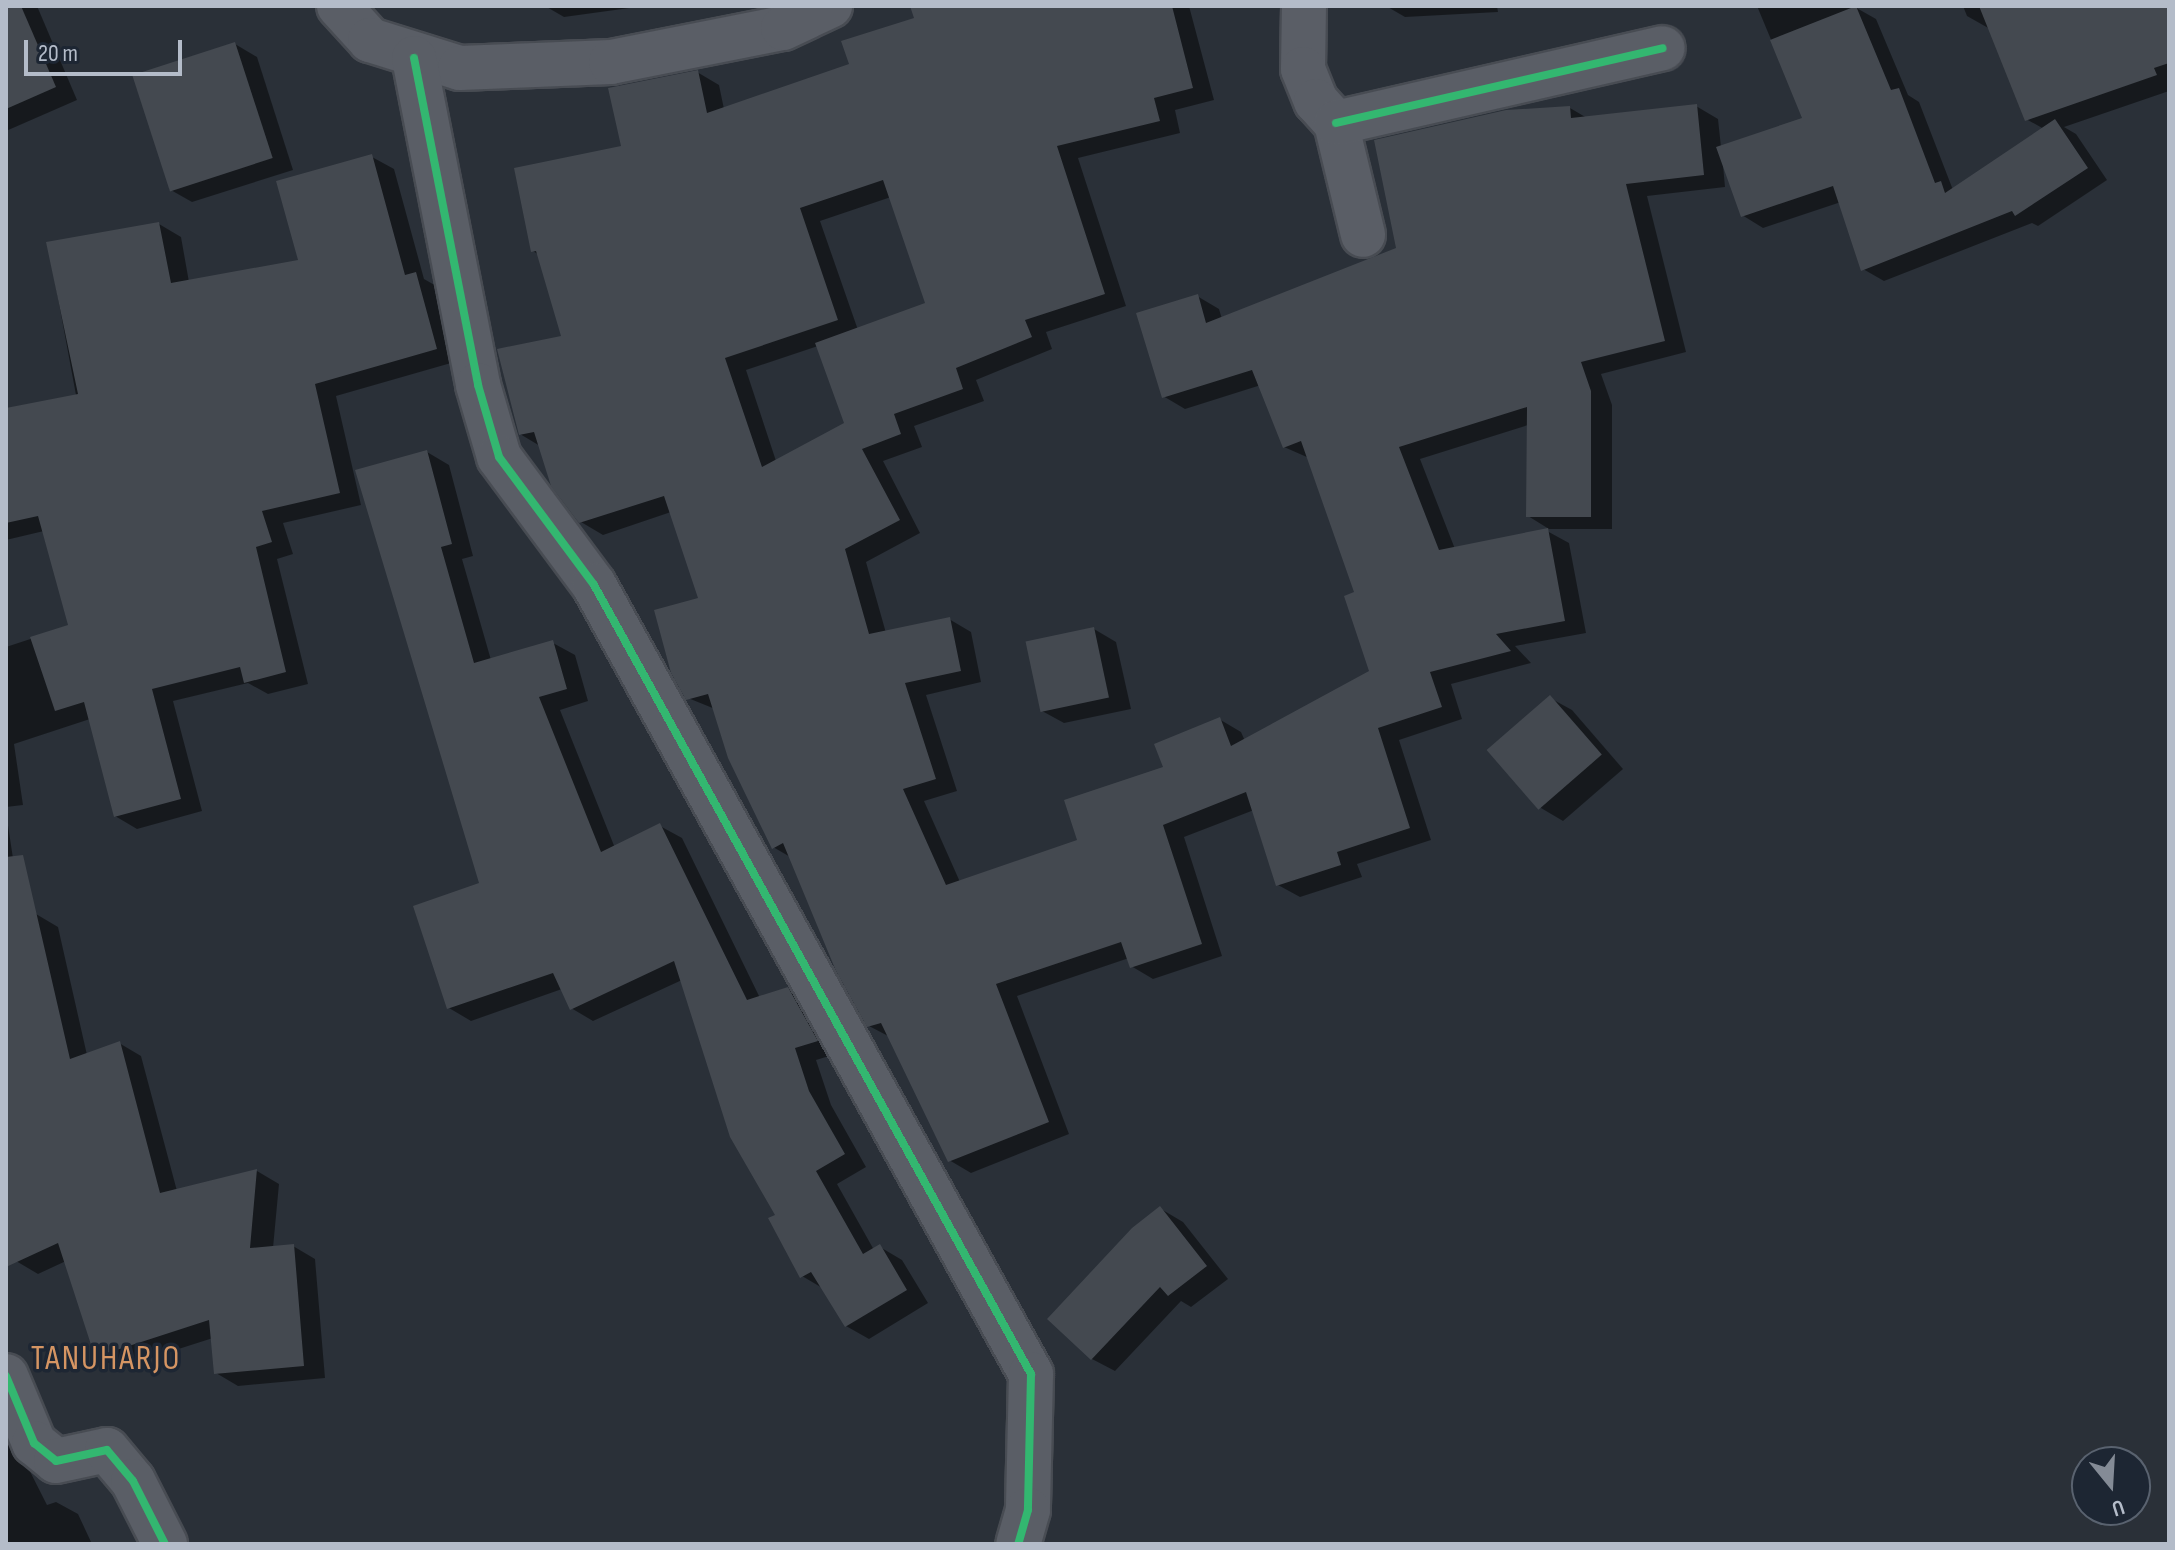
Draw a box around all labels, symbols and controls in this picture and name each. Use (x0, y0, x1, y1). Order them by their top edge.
scale bar (28, 24, 186, 74)
text: 20 m (38, 39, 78, 68)
district label: TANUHARJO (31, 1339, 181, 1379)
north arrow (2071, 1446, 2151, 1526)
text: U (2108, 1493, 2128, 1522)

